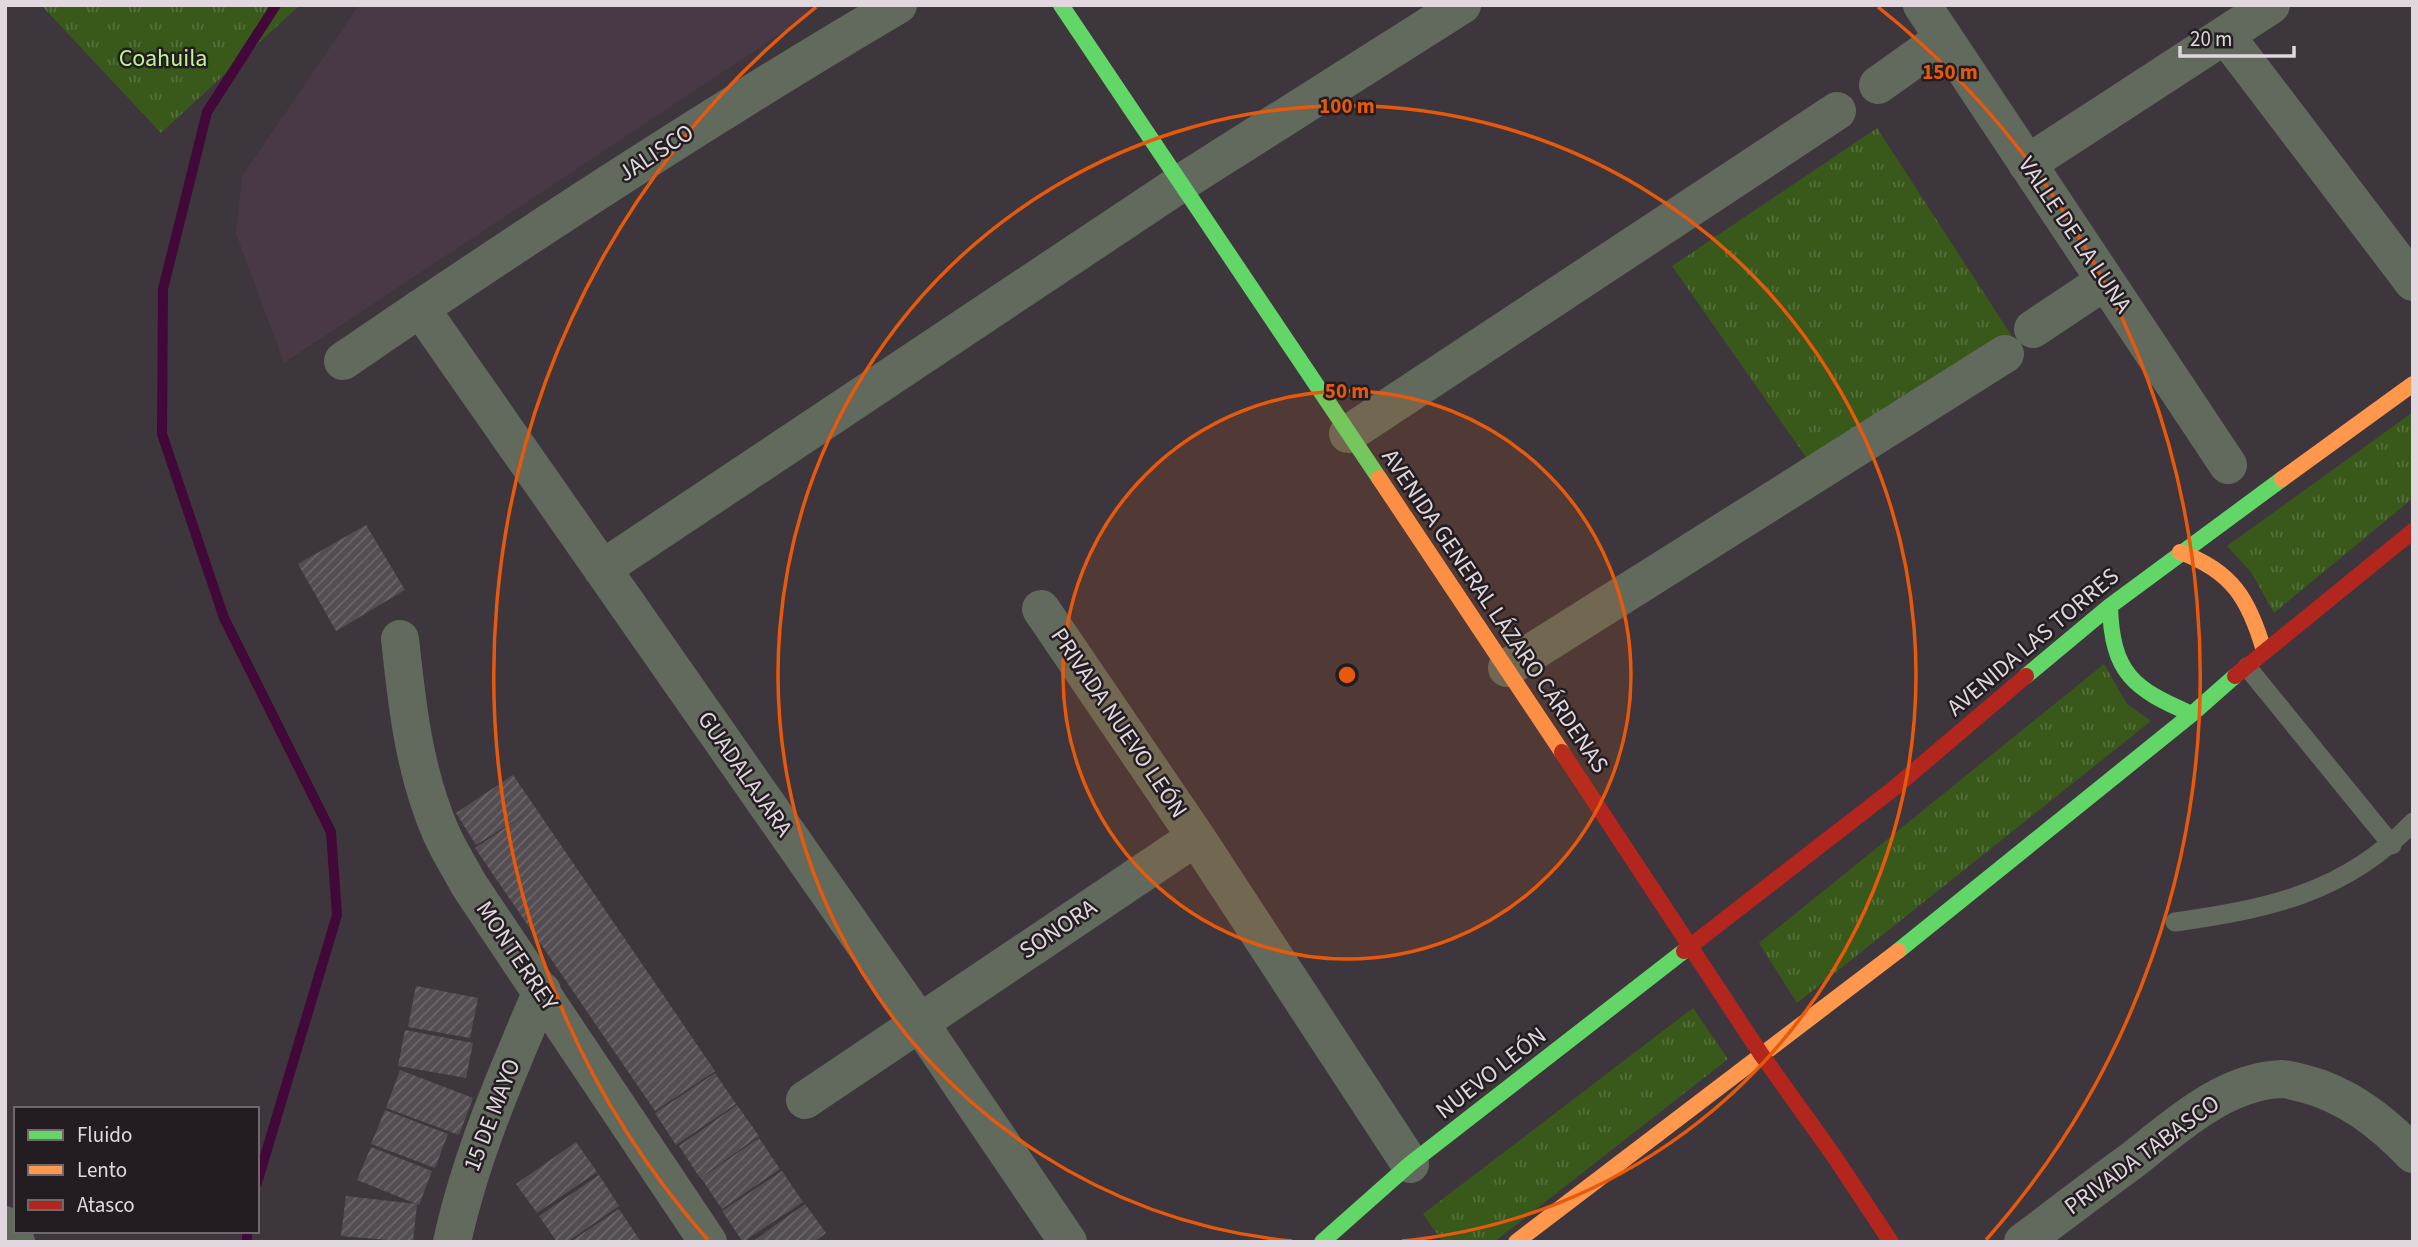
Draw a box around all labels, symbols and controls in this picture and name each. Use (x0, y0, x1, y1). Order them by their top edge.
scale bar (2180, 14, 2294, 58)
text: 20 m (2190, 24, 2232, 54)
park label: Coahuila (119, 41, 207, 76)
text: 150 m (1922, 57, 1978, 87)
text: 100 m (1319, 91, 1375, 121)
street label: JALISCO (611, 115, 701, 191)
street label: VALLE DE LA LUNA (2009, 150, 2141, 320)
text: 50 m (1325, 376, 1369, 406)
street label: AVENIDA GENERAL LÁZARO CÁRDENAS (1373, 442, 1617, 780)
street label: AVENIDA LAS TORRES (1939, 559, 2127, 725)
street label: PRIVADA NUEVO LEÓN (1042, 621, 1196, 825)
centre of rings (1335, 663, 1359, 687)
street label: GUADALAJARA (689, 704, 801, 844)
street label: SONORA (1012, 890, 1104, 968)
street label: MONTERREY (467, 894, 567, 1018)
street label: NUEVO LEÓN (1428, 1018, 1554, 1128)
street label: 15 DE MAYO (455, 1054, 529, 1176)
street label: PRIVADA TABASCO (2057, 1087, 2227, 1223)
legend (14, 1107, 259, 1233)
text: Fluido (77, 1120, 132, 1150)
text: Lento (77, 1155, 127, 1185)
text: Atasco (77, 1190, 135, 1220)

